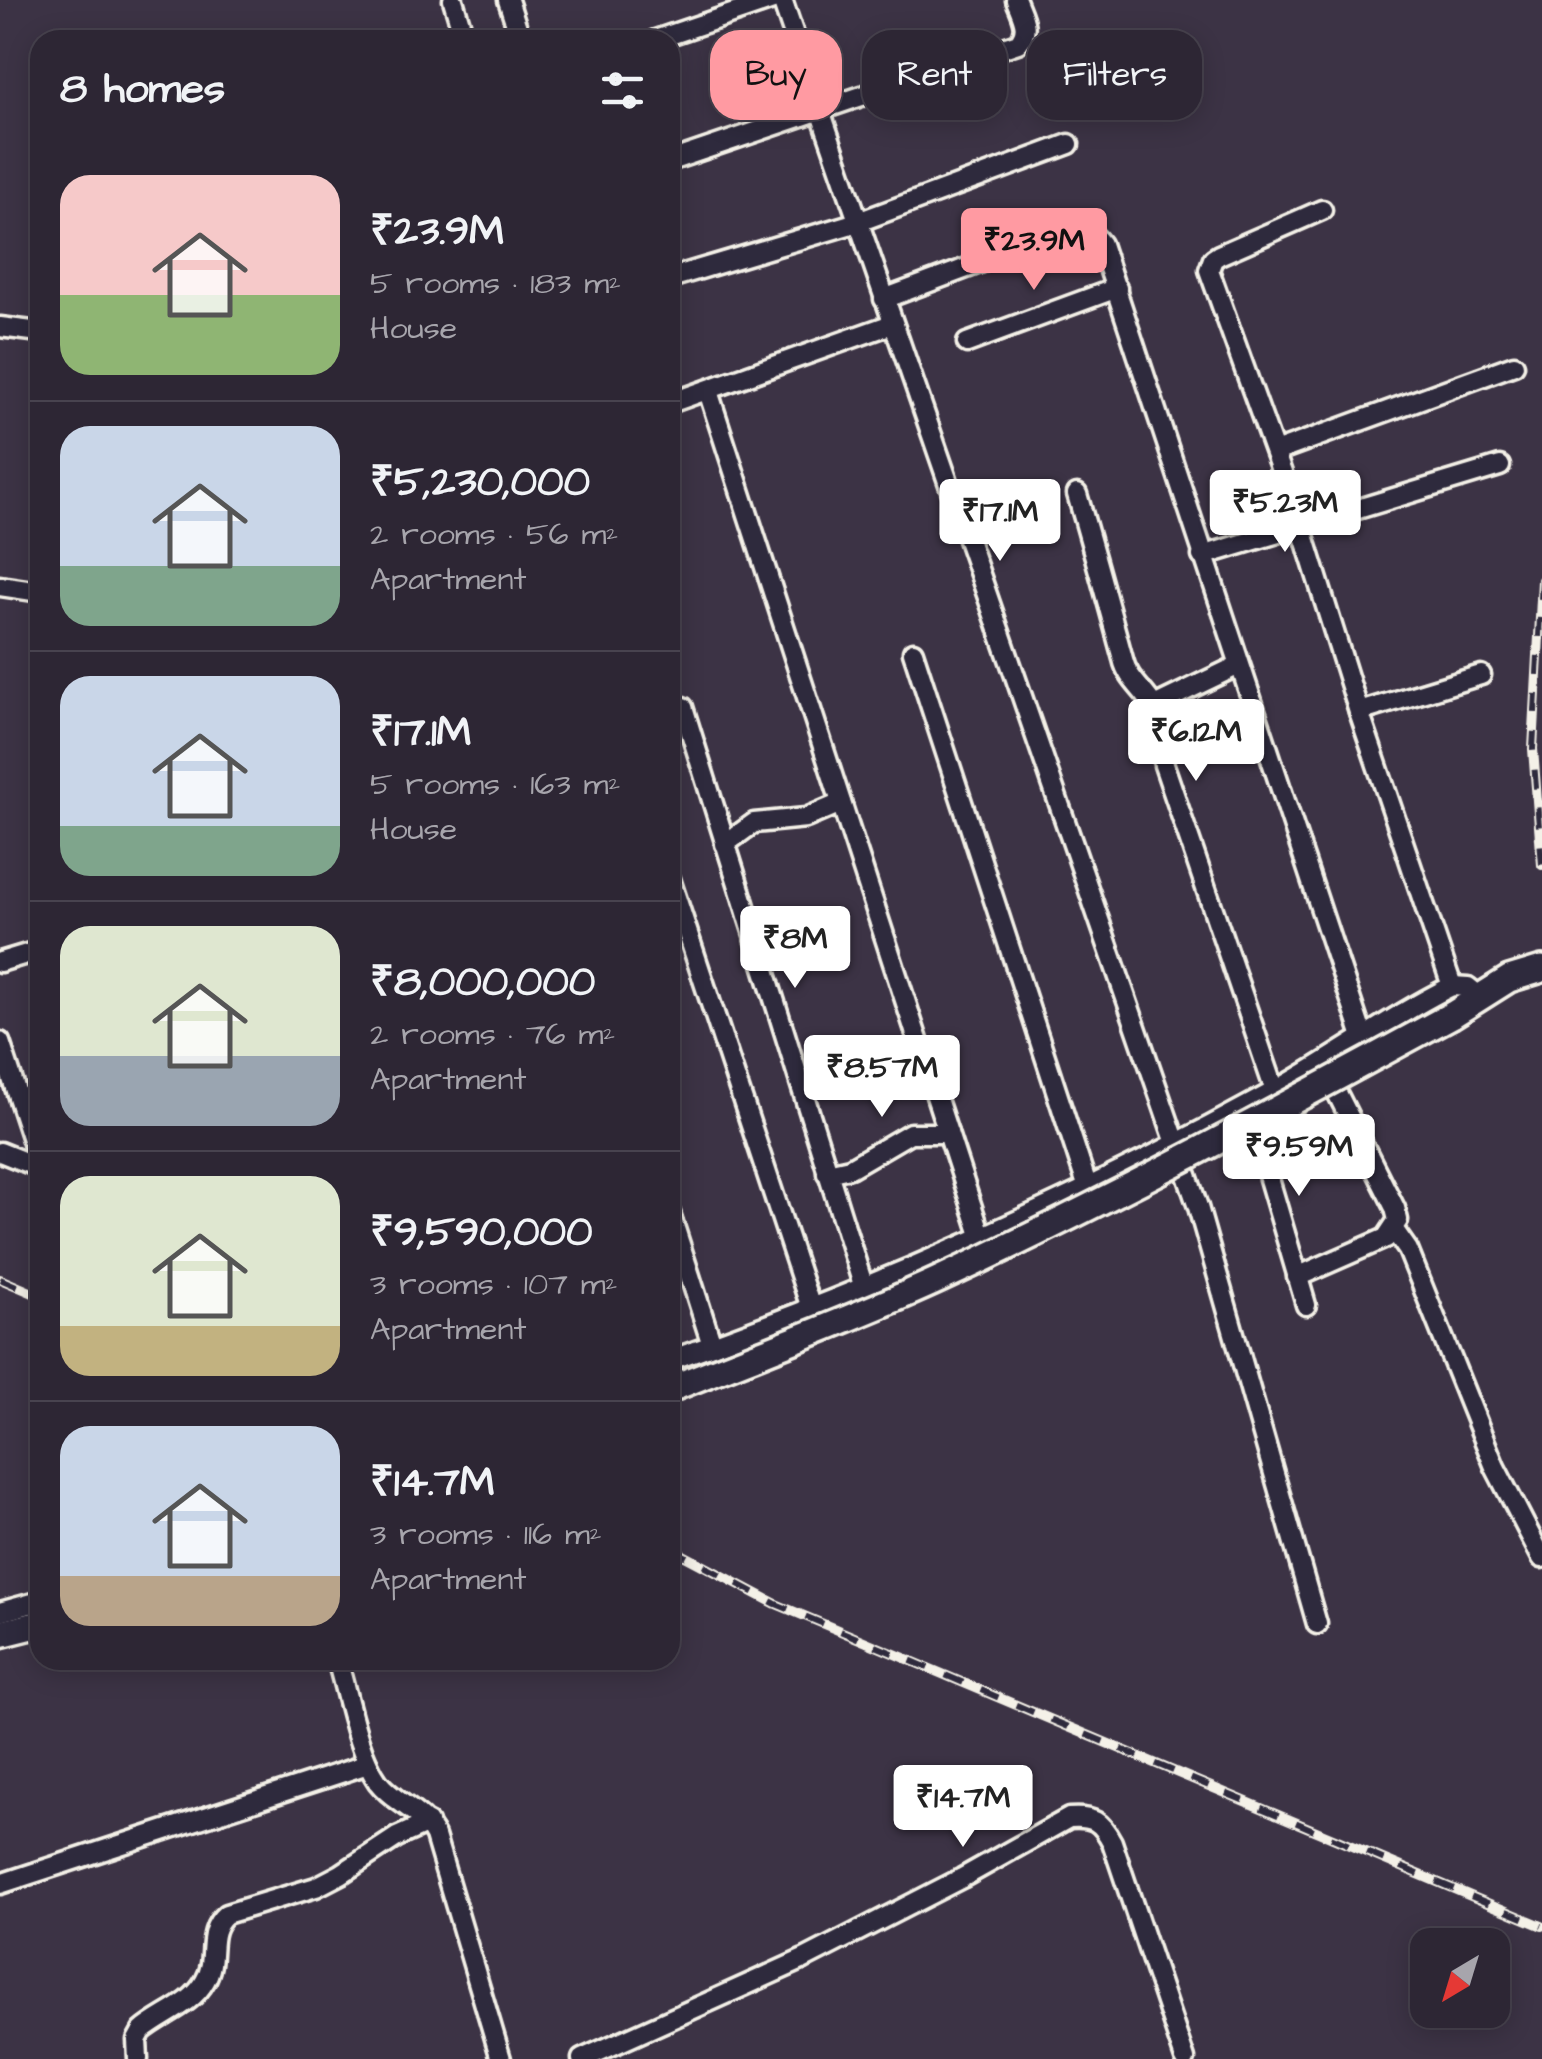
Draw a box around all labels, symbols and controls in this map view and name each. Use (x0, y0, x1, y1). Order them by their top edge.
chip: Buy (710, 30, 842, 120)
chip: Rent (862, 30, 1007, 120)
chip: Filters (1027, 30, 1202, 120)
text: 8 homes (60, 61, 225, 119)
icon: filters (595, 63, 650, 118)
text: ₹23.9M (370, 203, 504, 261)
pin: ₹23.9M (953, 208, 1115, 293)
icon: home (140, 215, 260, 335)
text: ₹23.9M (983, 218, 1085, 263)
text: 5 rooms · 183 m² (370, 261, 621, 306)
text: House (370, 306, 457, 351)
text: ₹5,230,000 (370, 454, 590, 512)
icon: home (140, 466, 260, 586)
pin: ₹5.23M (1204, 470, 1366, 555)
pin: ₹17.1M (919, 479, 1081, 564)
text: ₹5.23M (1232, 480, 1338, 525)
text: ₹17.1M (961, 489, 1039, 534)
text: 2 rooms · 56 m² (370, 512, 618, 557)
text: Apartment (370, 557, 526, 602)
pin: ₹6.12M (1115, 699, 1277, 784)
text: ₹17.1M (370, 704, 471, 762)
text: ₹6.12M (1150, 709, 1242, 754)
icon: home (140, 716, 260, 836)
text: 5 rooms · 163 m² (370, 762, 620, 807)
text: House (370, 807, 457, 852)
pin: ₹8M (747, 906, 843, 991)
text: ₹8M (762, 916, 828, 961)
text: ₹8,000,000 (370, 954, 595, 1012)
icon: home (140, 966, 260, 1086)
text: 2 rooms · 76 m² (370, 1012, 615, 1057)
pin: ₹8.57M (801, 1035, 963, 1120)
text: ₹8.57M (826, 1045, 938, 1090)
text: Apartment (370, 1057, 526, 1102)
pin: ₹9.59M (1218, 1114, 1380, 1199)
text: ₹9.59M (1245, 1124, 1353, 1169)
text: ₹9,590,000 (370, 1204, 593, 1262)
icon: home (140, 1216, 260, 1336)
text: 3 rooms · 107 m² (370, 1262, 618, 1307)
text: Apartment (370, 1307, 526, 1352)
text: ₹14.7M (370, 1454, 494, 1512)
icon: home (140, 1466, 260, 1586)
text: 3 rooms · 116 m² (370, 1512, 602, 1557)
text: Apartment (370, 1557, 526, 1602)
pin: ₹14.7M (882, 1765, 1044, 1850)
text: ₹14.7M (916, 1775, 1010, 1820)
north arrow (1410, 1928, 1510, 2028)
map controls (1410, 1928, 1510, 2028)

